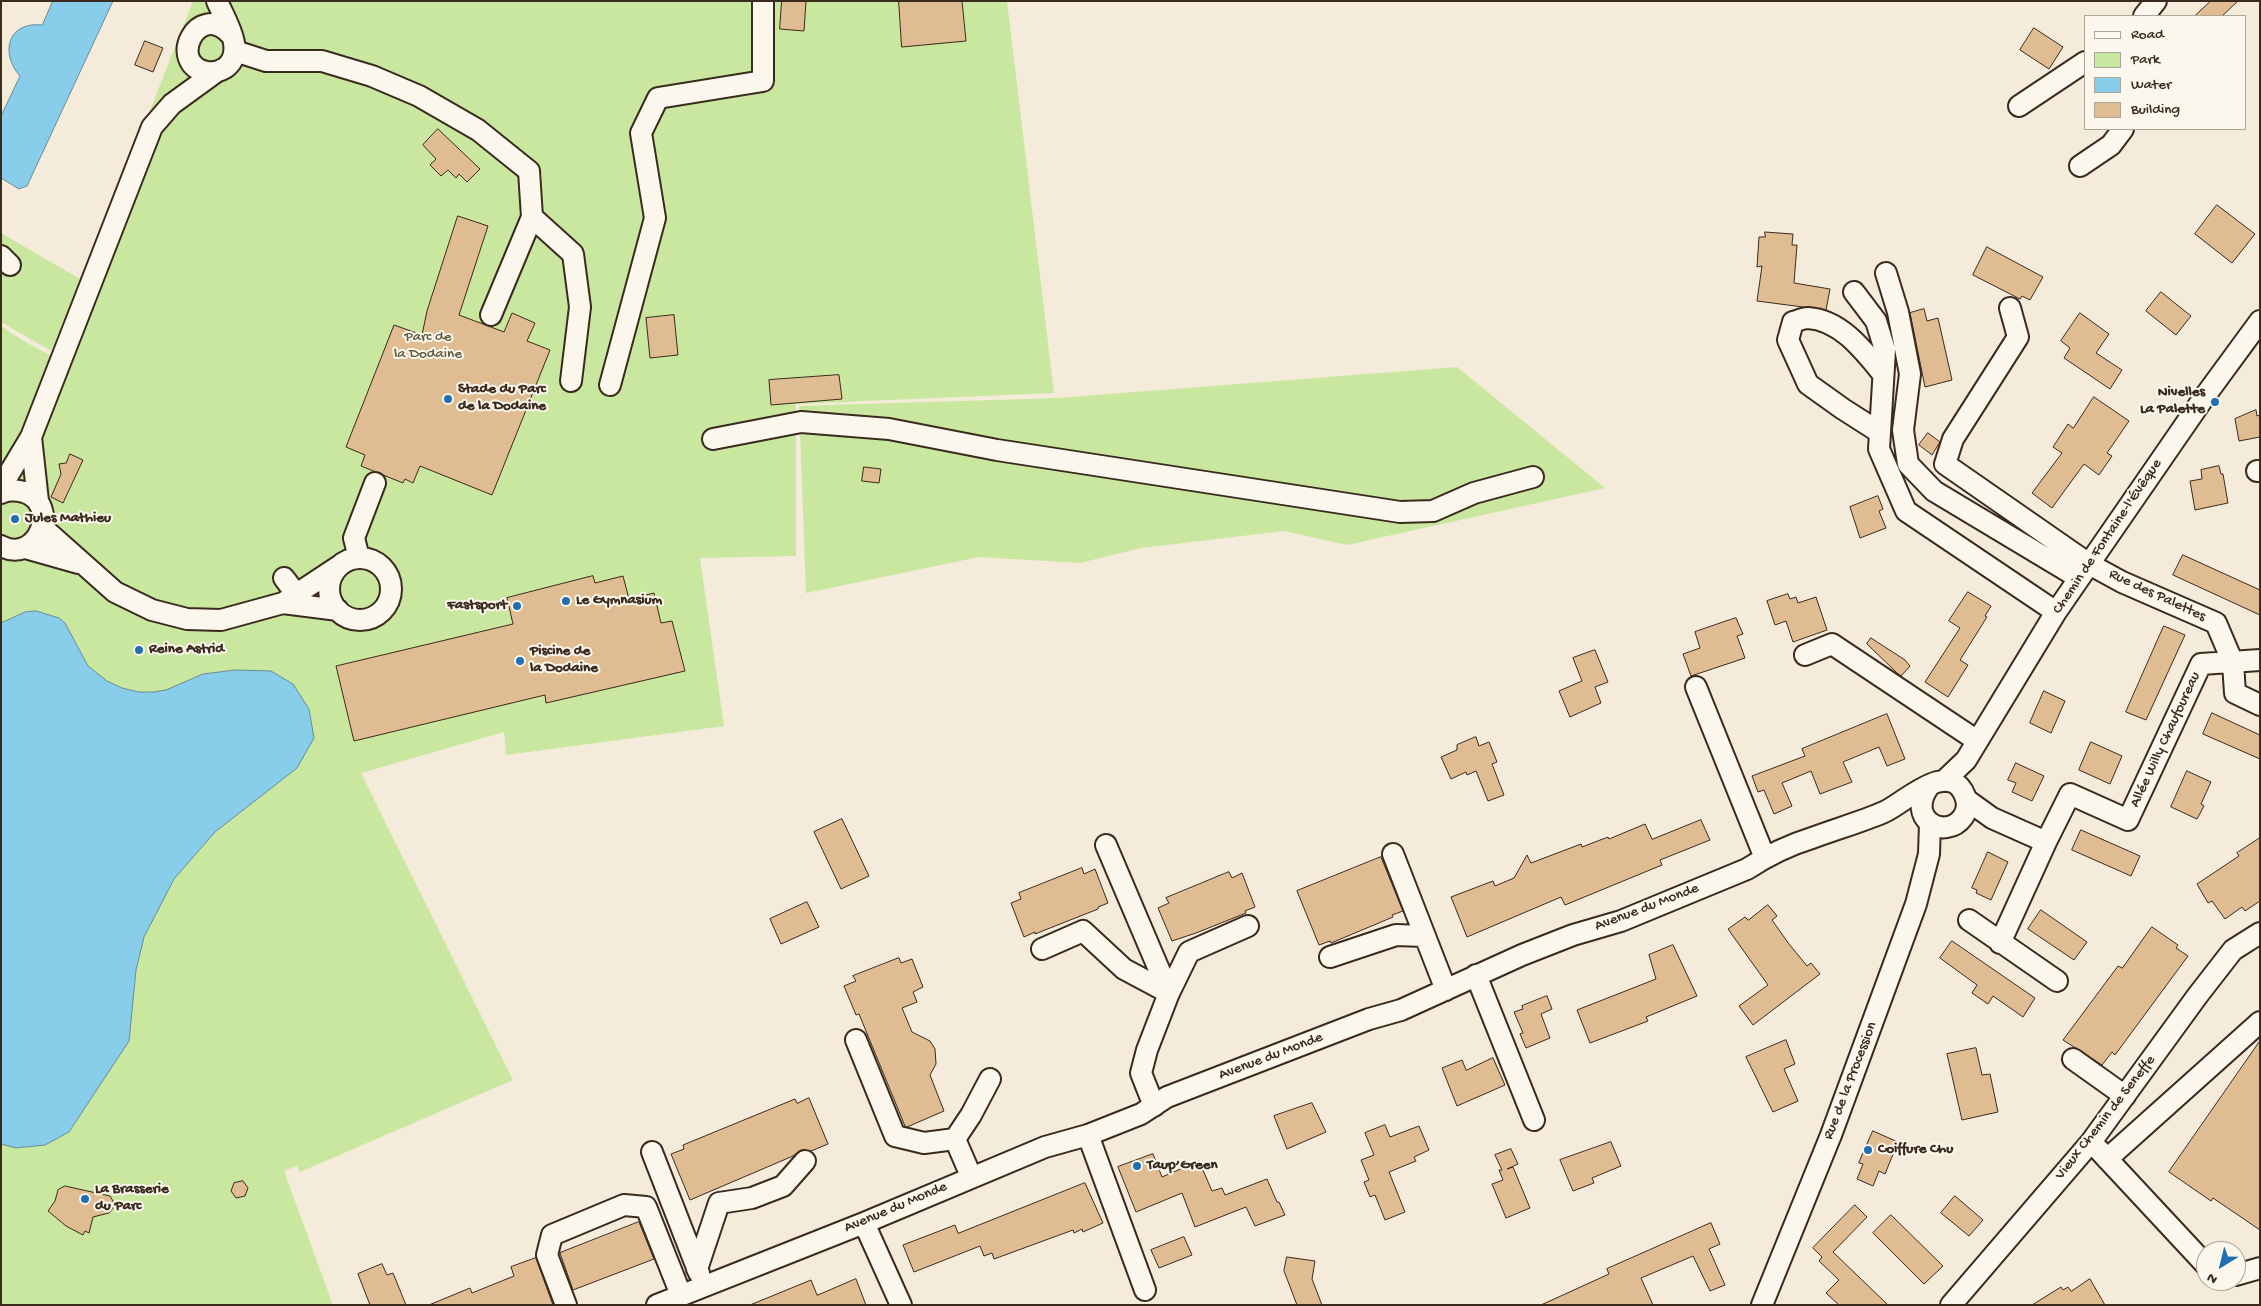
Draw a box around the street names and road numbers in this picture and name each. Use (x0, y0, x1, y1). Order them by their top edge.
street label: Chemin de Fontaine-l'Évêque (2049, 456, 2167, 618)
street label: Rue des Palettes (2106, 566, 2208, 626)
street label: Allée Willy Chaufoureau (2127, 669, 2205, 811)
street label: Avenue du Monde (1592, 880, 1702, 936)
street label: Rue de la Procession (1820, 1019, 1882, 1143)
street label: Avenue du Monde (1216, 1029, 1326, 1085)
street label: Vieux Chemin de Seneffe (2052, 1052, 2160, 1184)
street label: Avenue du Monde (842, 1178, 950, 1238)

